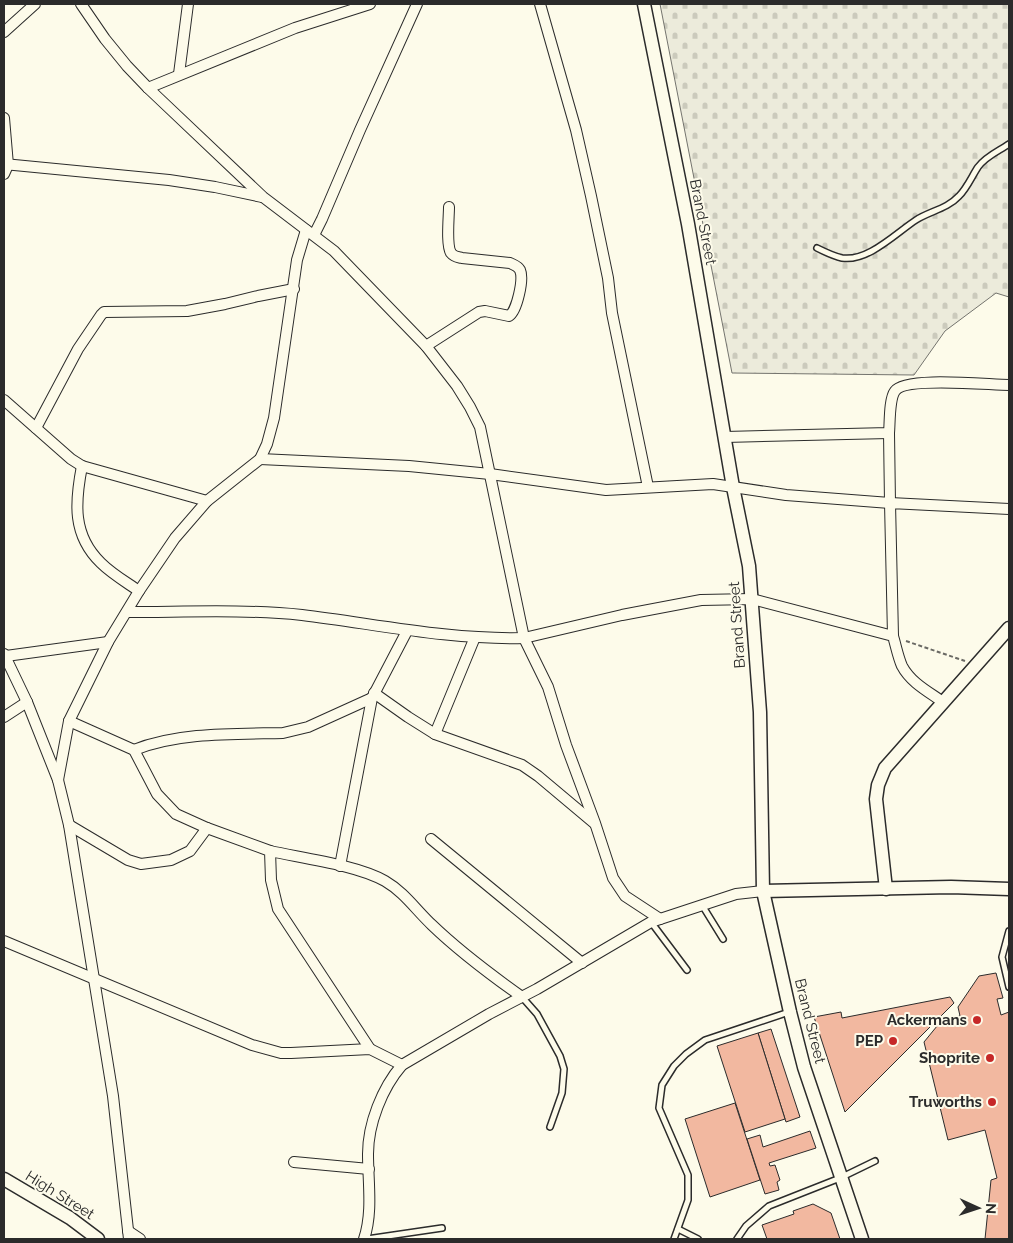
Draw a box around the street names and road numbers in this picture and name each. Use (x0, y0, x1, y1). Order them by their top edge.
street label: Brand Street (686, 178, 720, 266)
street label: Brand Street (725, 581, 749, 669)
street label: Brand Street (791, 977, 829, 1065)
street label: High Street (22, 1167, 98, 1223)

